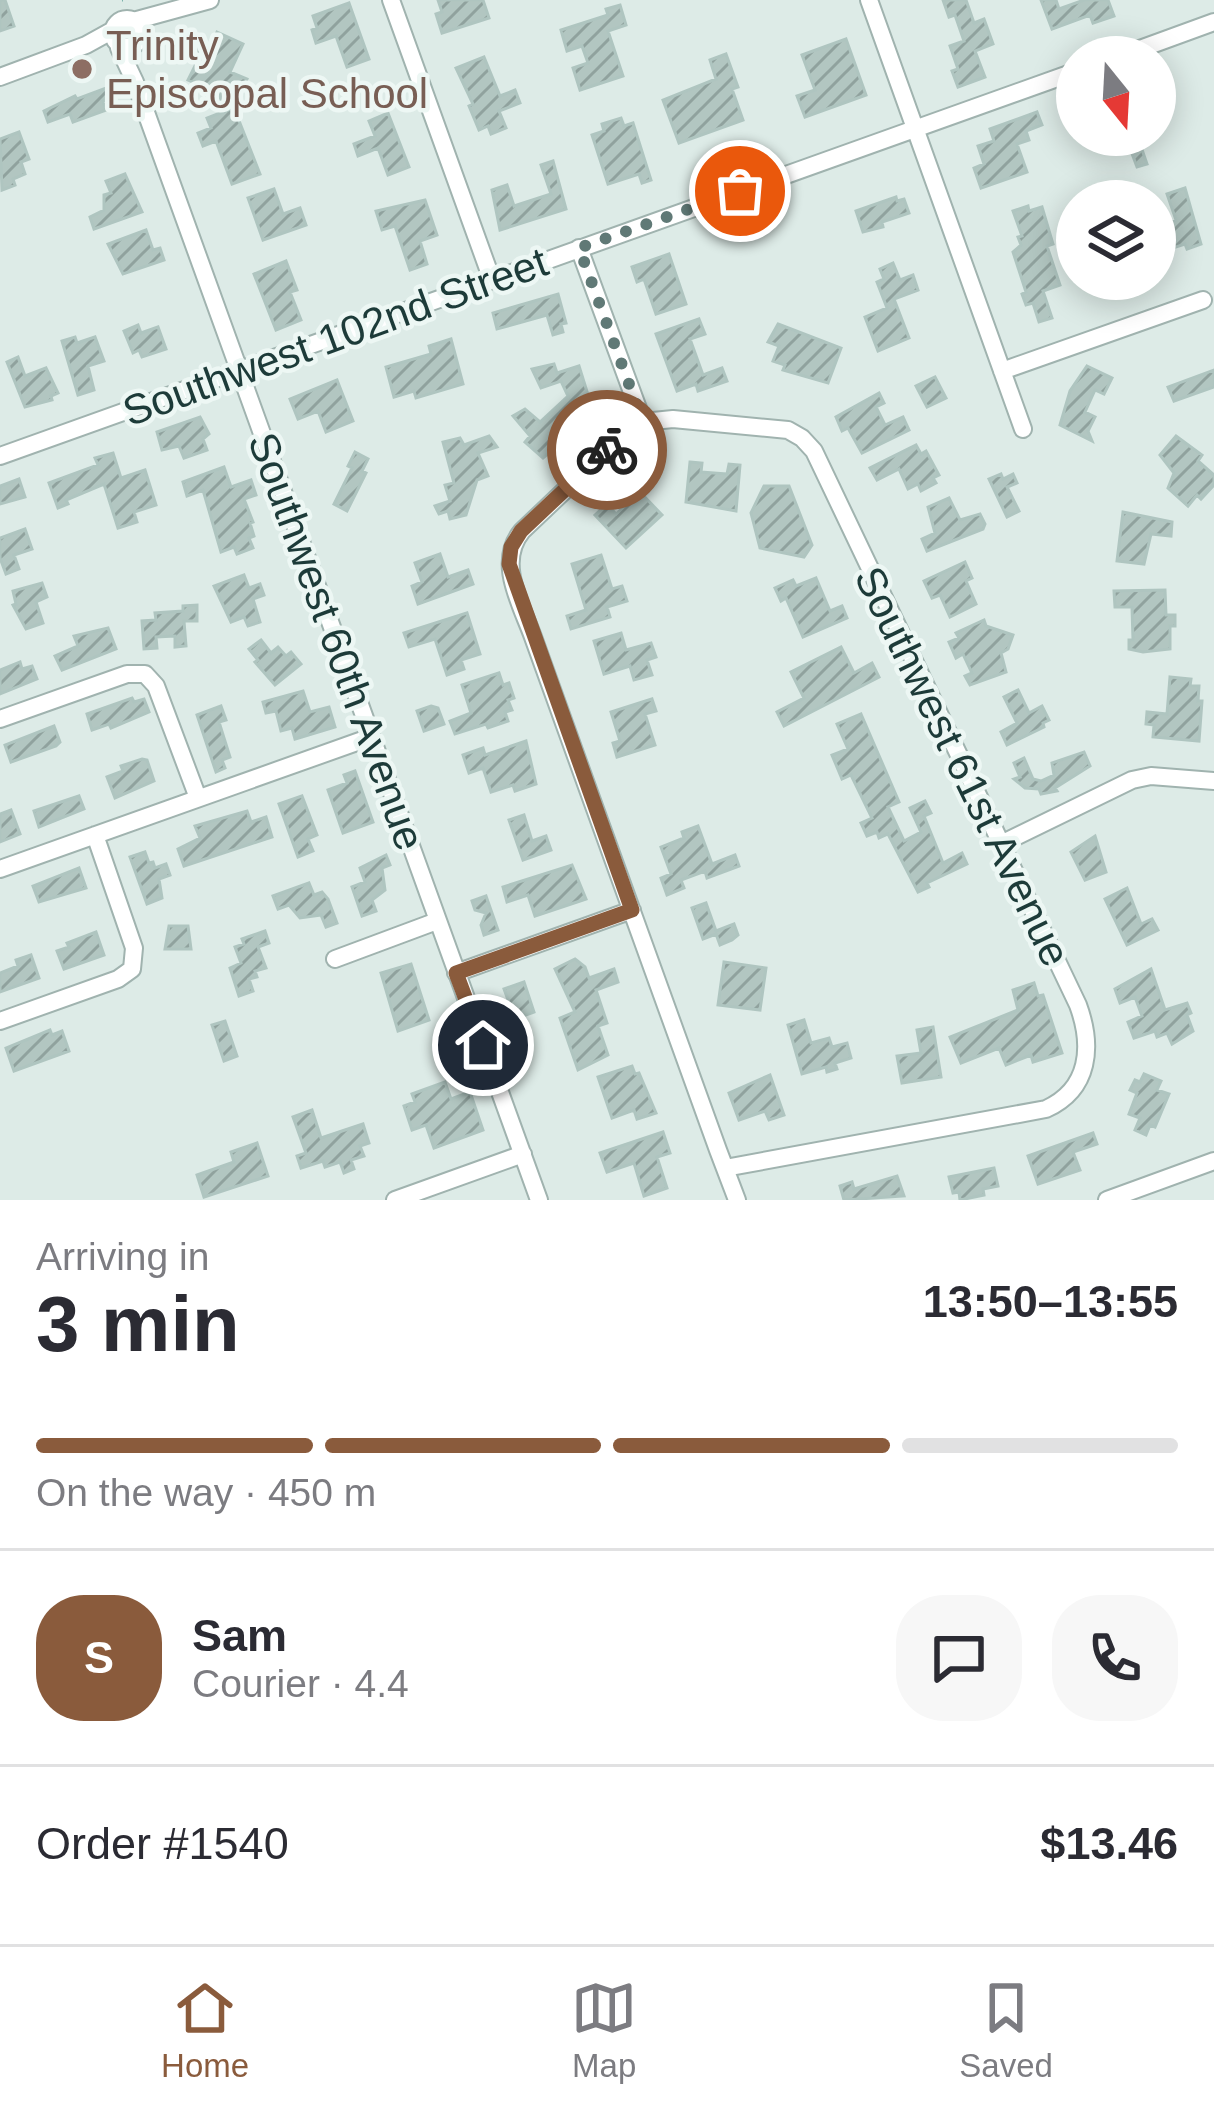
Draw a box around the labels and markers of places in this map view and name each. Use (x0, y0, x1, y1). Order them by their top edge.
place label: Trinity Episcopal School (106, 22, 428, 117)
marker: Trinity Episcopal School (69, 56, 95, 82)
pin (689, 140, 791, 242)
pin (432, 994, 534, 1096)

